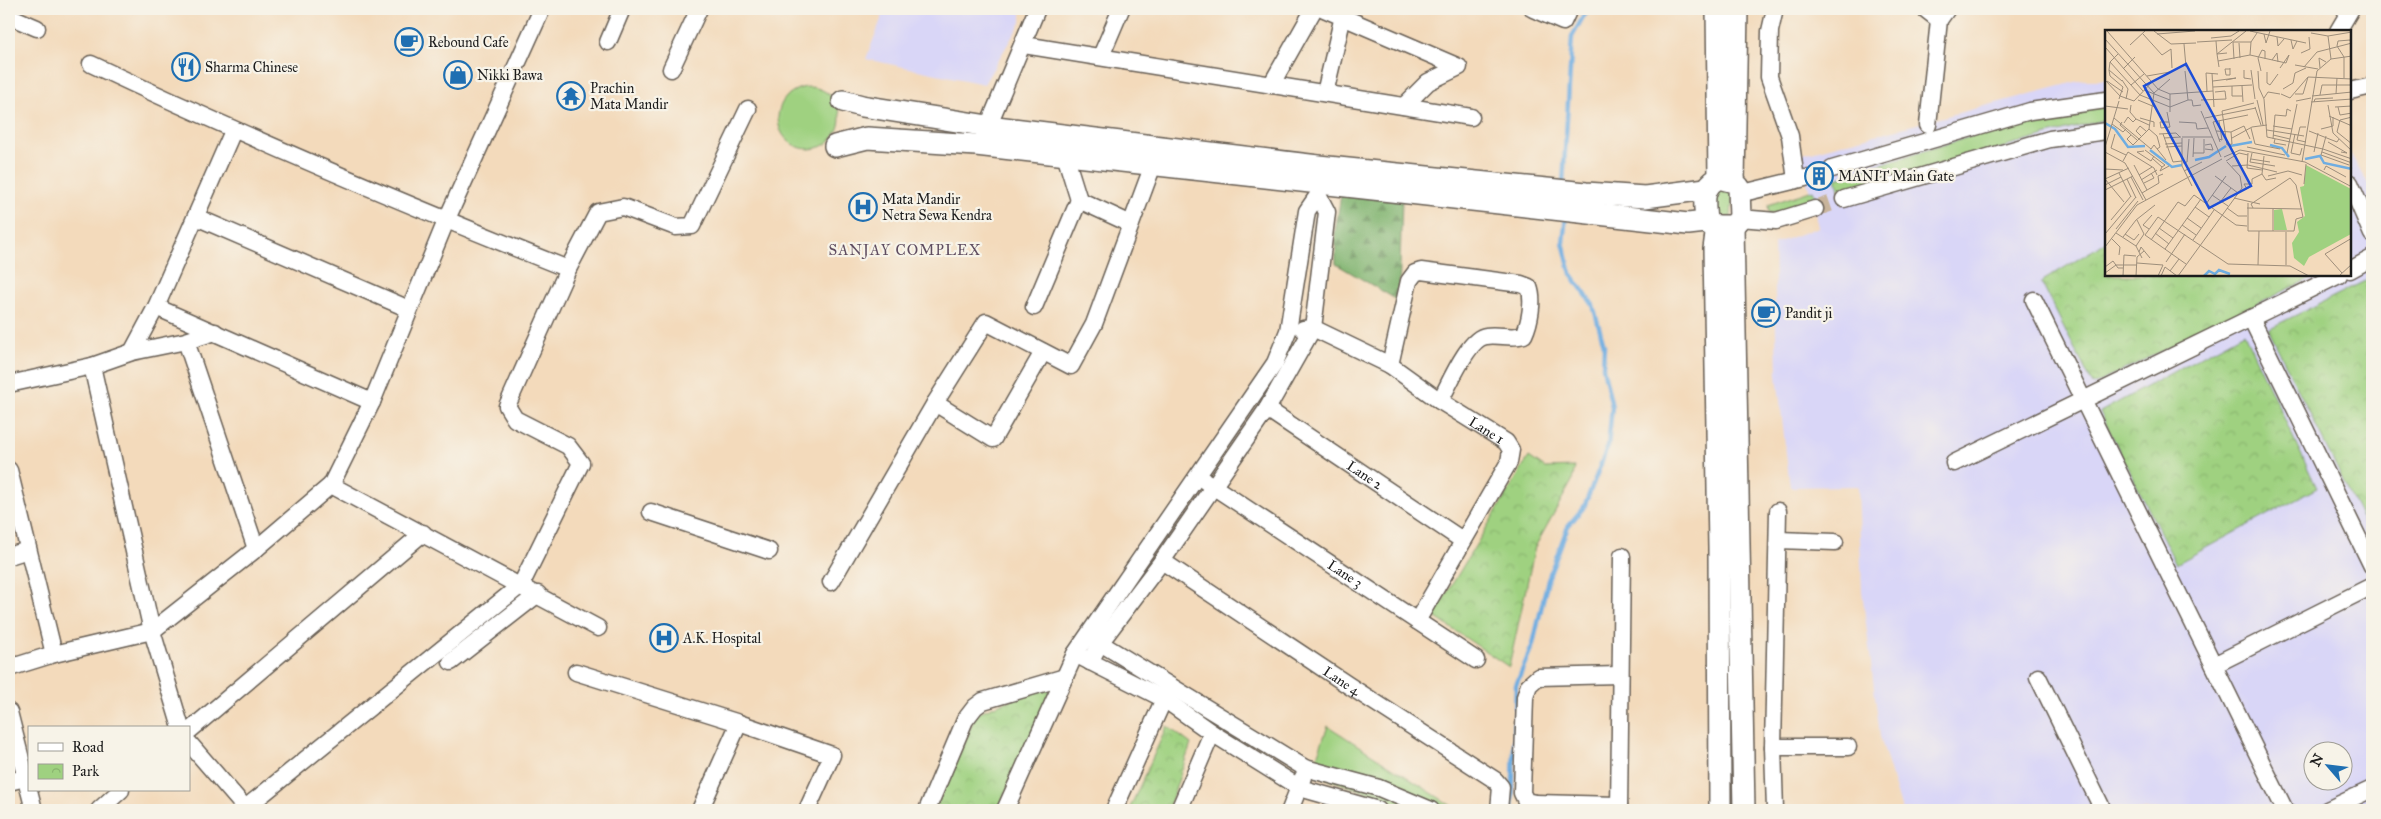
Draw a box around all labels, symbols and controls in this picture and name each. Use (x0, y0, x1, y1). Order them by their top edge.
cafe icon: Rebound Cafe (394, 27, 424, 57)
inset map (2105, 30, 2351, 276)
place label: Rebound Cafe (428, 34, 509, 51)
restaurant icon: Sharma Chinese (171, 52, 201, 82)
place label: Sharma Chinese (205, 59, 298, 76)
shop icon: Nikki Bawa (443, 60, 473, 90)
place label: Nikki Bawa (477, 67, 543, 84)
place label: Prachin Mata Mandir (590, 80, 669, 113)
temple icon: Prachin Mata Mandir (556, 81, 586, 111)
building icon: MANIT Main Gate (1804, 161, 1834, 191)
place label: MANIT Main Gate (1838, 168, 1954, 185)
place label: Mata Mandir Netra Sewa Kendra (882, 191, 992, 224)
hospital icon: Mata Mandir Netra Sewa Kendra (848, 192, 878, 222)
district label: SANJAY COMPLEX (829, 241, 981, 260)
cafe icon: Pandit ji (1751, 298, 1781, 328)
place label: Pandit ji (1785, 305, 1832, 322)
street label: Lane 1 (1466, 413, 1508, 448)
street label: Lane 2 (1344, 457, 1386, 493)
street label: Lane 3 (1325, 556, 1366, 591)
hospital icon: A.K. Hospital (649, 623, 679, 653)
place label: A.K. Hospital (682, 630, 761, 647)
street label: Lane 4 (1320, 663, 1364, 700)
legend (28, 726, 190, 792)
text: Road (72, 738, 104, 756)
north arrow (2304, 742, 2354, 792)
text: N (2307, 751, 2327, 769)
text: Park (72, 762, 99, 780)

